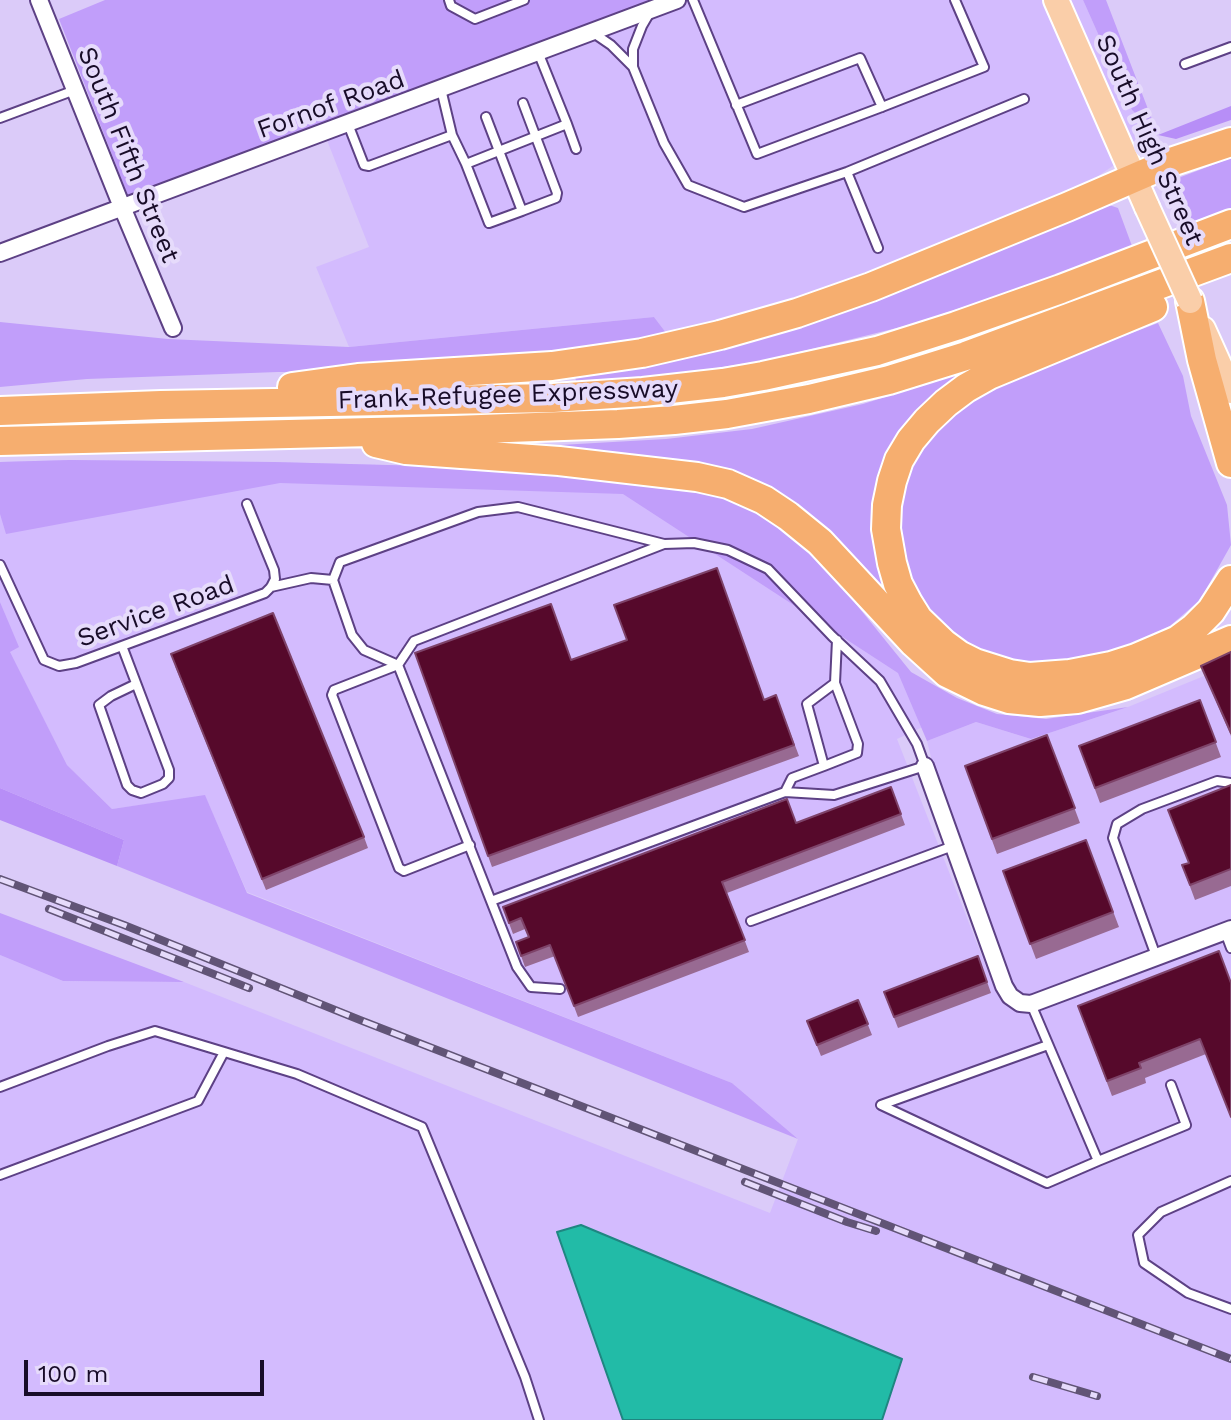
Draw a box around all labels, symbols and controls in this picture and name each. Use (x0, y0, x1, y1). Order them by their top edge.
street label: South High Street (1089, 30, 1209, 250)
street label: South Fifth Street (70, 43, 186, 267)
street label: Fornof Road (253, 64, 409, 146)
street label: Frank-Refugee Expressway (337, 373, 679, 417)
street label: Service Road (73, 569, 239, 655)
scale bar (28, 1344, 268, 1394)
text: 100 m (38, 1360, 108, 1388)

